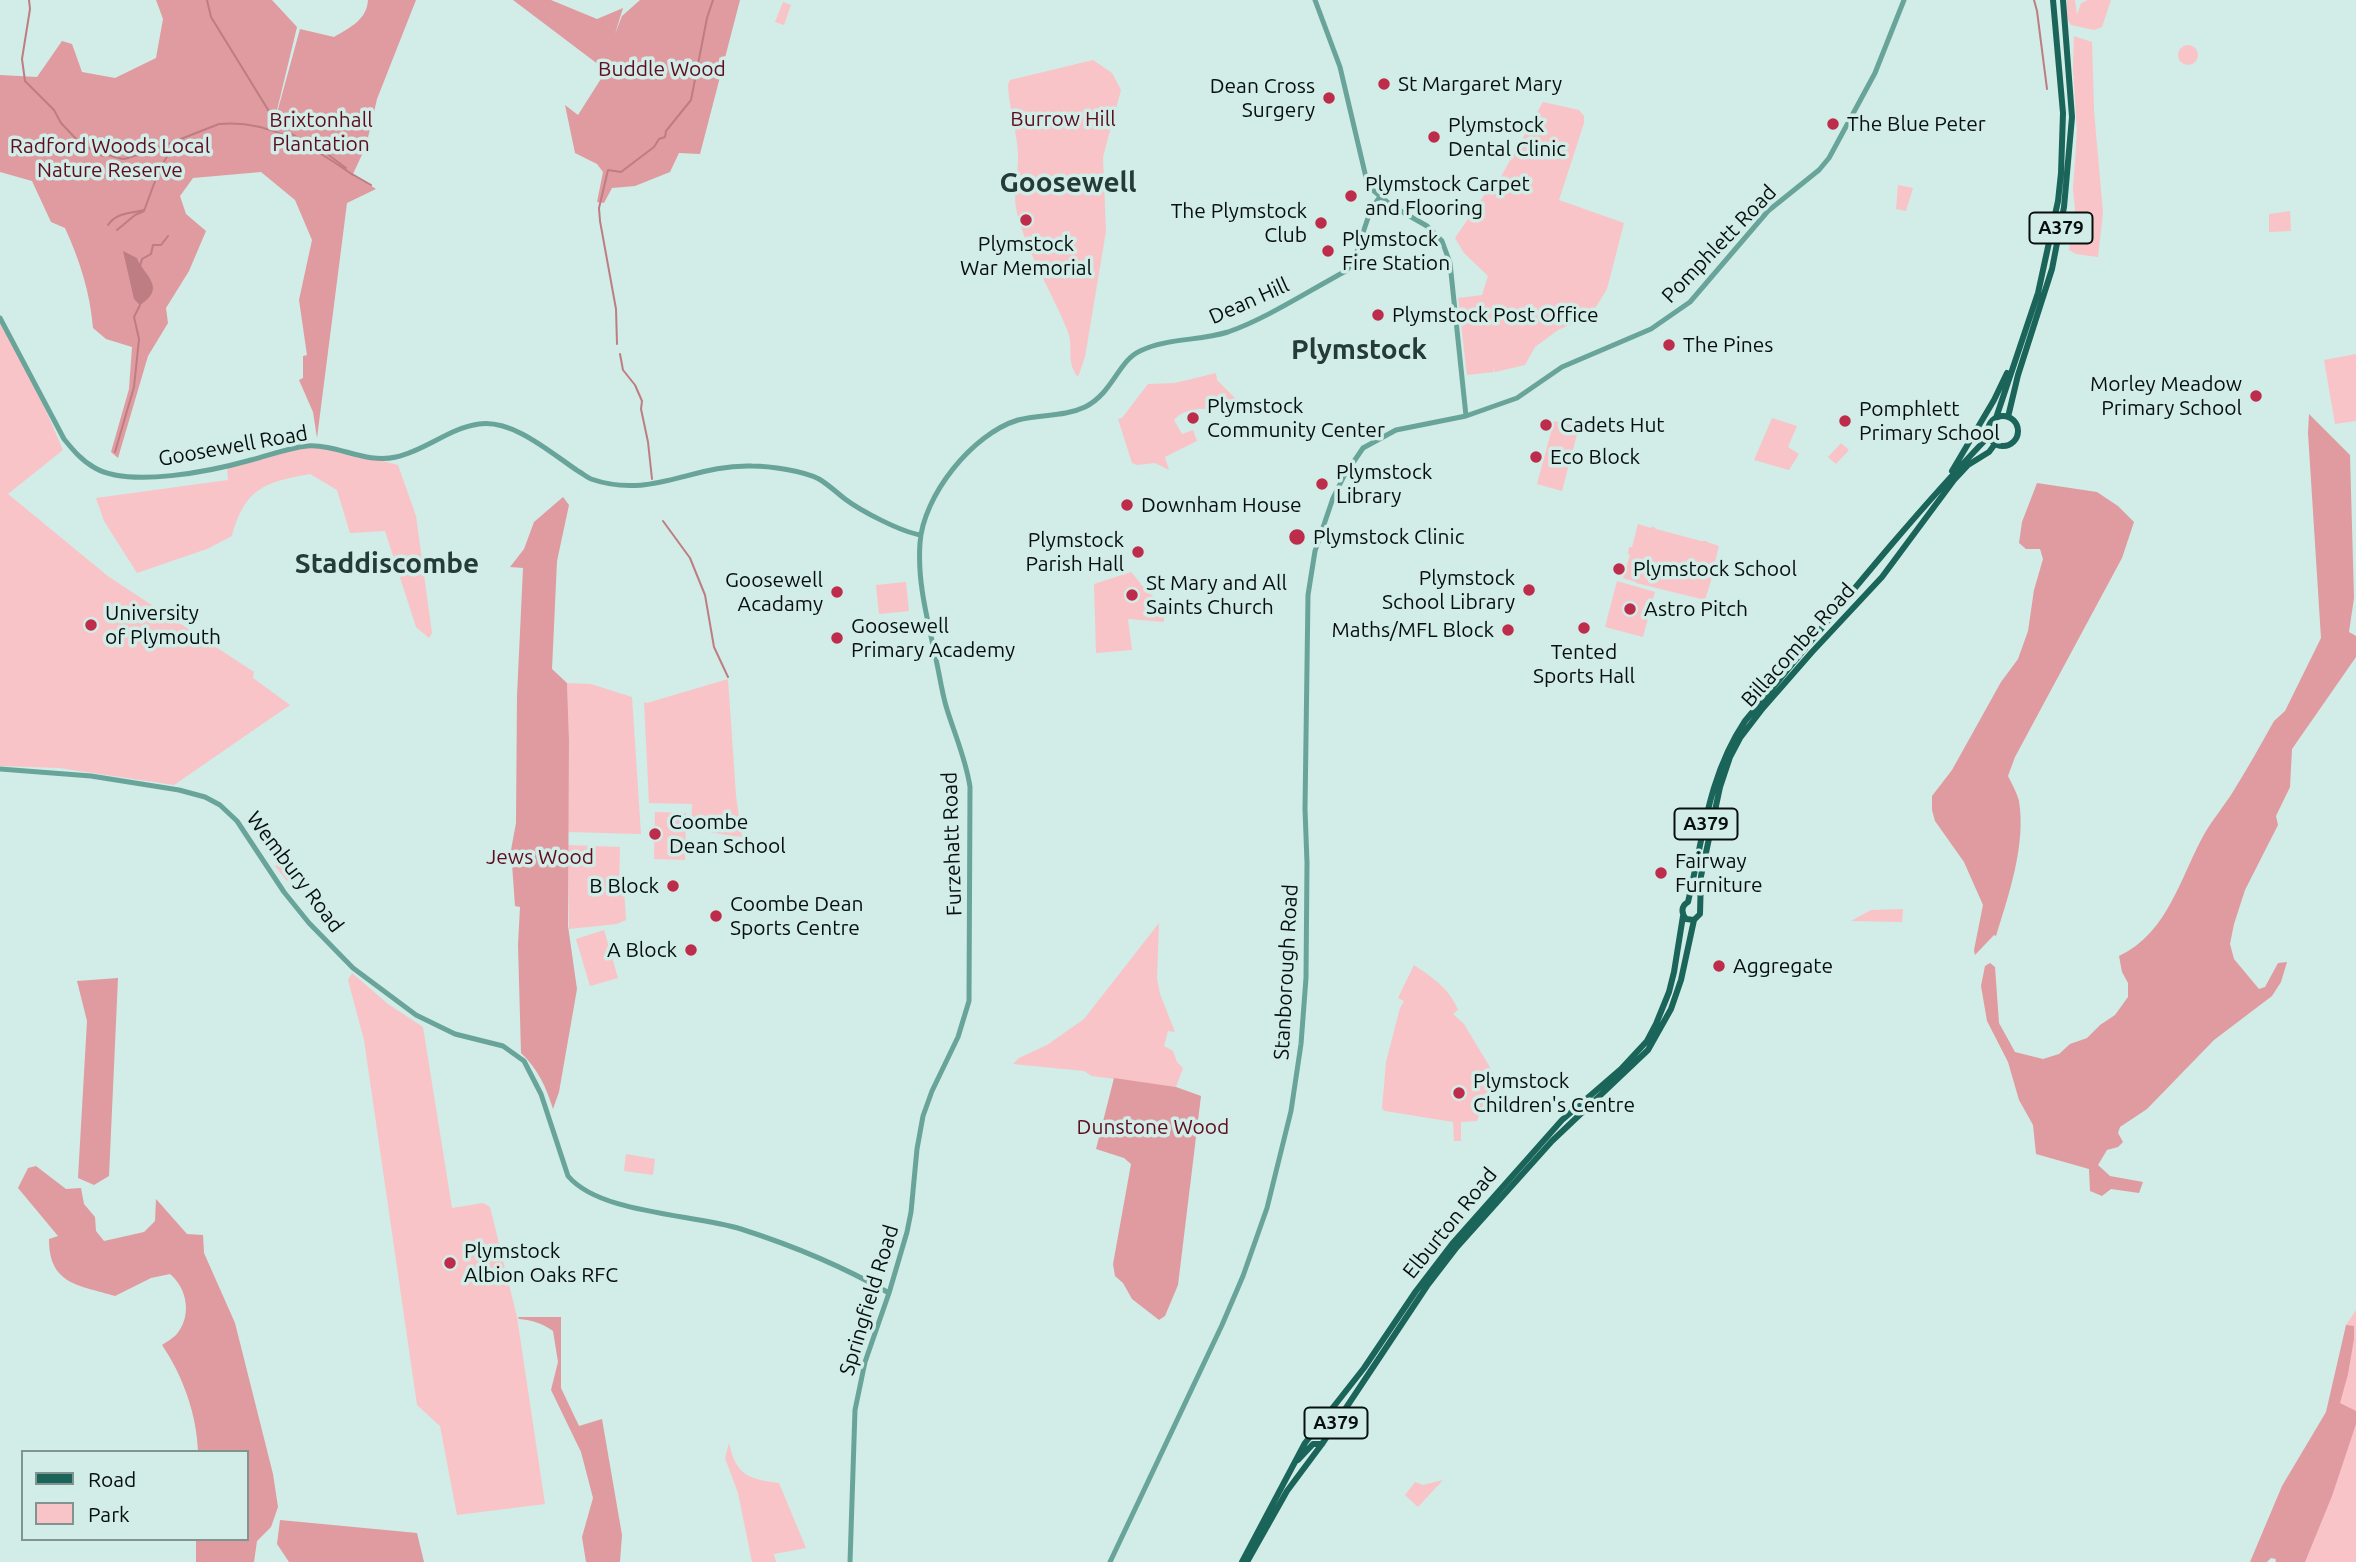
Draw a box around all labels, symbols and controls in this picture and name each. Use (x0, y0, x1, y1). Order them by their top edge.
park label: Buddle Wood (598, 56, 726, 82)
place label: St Margaret Mary (1398, 71, 1562, 97)
place label: Dean Cross Surgery (1210, 73, 1315, 123)
marker: St Margaret Mary (1376, 76, 1392, 92)
marker: Dean Cross Surgery (1321, 90, 1337, 106)
park label: Burrow Hill (1010, 106, 1116, 132)
park label: Brixtonhall Plantation (269, 107, 373, 157)
place label: The Blue Peter (1847, 111, 1986, 137)
place label: Plymstock Dental Clinic (1448, 112, 1566, 162)
marker: The Blue Peter (1825, 116, 1841, 132)
marker: Plymstock Dental Clinic (1426, 129, 1442, 145)
park label: Radford Woods Local Nature Reserve (10, 133, 210, 183)
district label: Goosewell (999, 166, 1137, 200)
place label: Plymstock Carpet and Flooring (1365, 171, 1530, 221)
street label: Pomphlett Road (1657, 180, 1781, 308)
marker: Plymstock Carpet and Flooring (1343, 188, 1359, 204)
place label: The Plymstock Club (1171, 198, 1307, 248)
marker: Plymstock War Memorial (1018, 212, 1034, 228)
road number: A379 (2030, 212, 2092, 244)
marker: The Plymstock Club (1313, 215, 1329, 231)
place label: Plymstock Fire Station (1342, 226, 1450, 276)
place label: Plymstock War Memorial (960, 231, 1092, 281)
marker: Plymstock Fire Station (1320, 243, 1336, 259)
street label: Dean Hill (1205, 272, 1293, 330)
place label: Plymstock Post Office (1392, 302, 1599, 328)
marker: Plymstock Post Office (1370, 307, 1386, 323)
place label: The Pines (1683, 332, 1773, 358)
district label: Plymstock (1291, 333, 1427, 367)
marker: The Pines (1661, 337, 1677, 353)
place label: Morley Meadow Primary School (2090, 371, 2242, 421)
marker: Morley Meadow Primary School (2248, 388, 2264, 404)
place label: Plymstock Community Center (1207, 393, 1385, 443)
place label: Pomphlett Primary School (1859, 396, 2000, 446)
marker: Plymstock Community Center (1185, 410, 1201, 426)
place label: Cadets Hut (1560, 412, 1665, 438)
marker: Pomphlett Primary School (1837, 413, 1853, 429)
marker: Cadets Hut (1538, 417, 1554, 433)
street label: Goosewell Road (156, 420, 310, 472)
place label: Eco Block (1550, 444, 1640, 470)
marker: Eco Block (1528, 449, 1544, 465)
place label: Plymstock Library (1336, 459, 1432, 509)
marker: Plymstock Library (1314, 476, 1330, 492)
place label: Downham House (1141, 492, 1302, 518)
marker: Downham House (1119, 497, 1135, 513)
place label: Plymstock Clinic (1313, 524, 1464, 550)
place label: Plymstock Parish Hall (1025, 527, 1124, 577)
marker: Plymstock Clinic (1287, 527, 1307, 547)
marker: Plymstock Parish Hall (1130, 544, 1146, 560)
district label: Staddiscombe (295, 547, 479, 581)
place label: Plymstock School (1633, 556, 1797, 582)
marker: Plymstock School (1611, 561, 1627, 577)
place label: Plymstock School Library (1382, 565, 1515, 615)
place label: Goosewell Acadamy (725, 567, 823, 617)
place label: St Mary and All Saints Church (1146, 570, 1287, 620)
street label: Billacombe Road (1736, 578, 1860, 712)
marker: Plymstock School Library (1521, 582, 1537, 598)
marker: Goosewell Acadamy (829, 584, 845, 600)
marker: St Mary and All Saints Church (1124, 587, 1140, 603)
place label: Astro Pitch (1644, 596, 1748, 622)
place label: University of Plymouth (105, 600, 221, 650)
marker: Astro Pitch (1622, 601, 1638, 617)
place label: Goosewell Primary Academy (851, 613, 1015, 663)
marker: University of Plymouth (83, 617, 99, 633)
place label: Maths/MFL Block (1332, 617, 1494, 643)
marker: Tented Sports Hall (1576, 620, 1592, 636)
marker: Maths/MFL Block (1500, 622, 1516, 638)
marker: Goosewell Primary Academy (829, 630, 845, 646)
place label: Tented Sports Hall (1533, 639, 1635, 689)
street label: Furzehatt Road (937, 771, 967, 917)
street label: Wembury Road (241, 807, 349, 937)
road number: A379 (1674, 808, 1738, 839)
place label: Coombe Dean School (669, 809, 786, 859)
marker: Coombe Dean School (647, 826, 663, 842)
park label: Jews Wood (486, 844, 594, 870)
place label: Fairway Furniture (1675, 848, 1763, 898)
marker: Fairway Furniture (1653, 865, 1669, 881)
place label: B Block (589, 873, 659, 899)
marker: B Block (665, 878, 681, 894)
street label: Stanborough Road (1269, 883, 1303, 1061)
place label: Coombe Dean Sports Centre (730, 891, 863, 941)
marker: Coombe Dean Sports Centre (708, 908, 724, 924)
place label: A Block (607, 937, 677, 963)
marker: A Block (683, 942, 699, 958)
place label: Aggregate (1733, 953, 1833, 979)
marker: Aggregate (1711, 958, 1727, 974)
place label: Plymstock Children's Centre (1473, 1068, 1635, 1118)
marker: Plymstock Children's Centre (1451, 1085, 1467, 1101)
park label: Dunstone Wood (1077, 1114, 1229, 1140)
street label: Elburton Road (1398, 1163, 1502, 1283)
street label: Springfield Road (834, 1222, 904, 1378)
place label: Plymstock Albion Oaks RFC (464, 1238, 618, 1288)
marker: Plymstock Albion Oaks RFC (442, 1255, 458, 1271)
road number: A379 (1304, 1408, 1368, 1438)
legend (21, 1450, 248, 1541)
text: Road (88, 1467, 136, 1491)
text: Park (88, 1502, 130, 1526)

